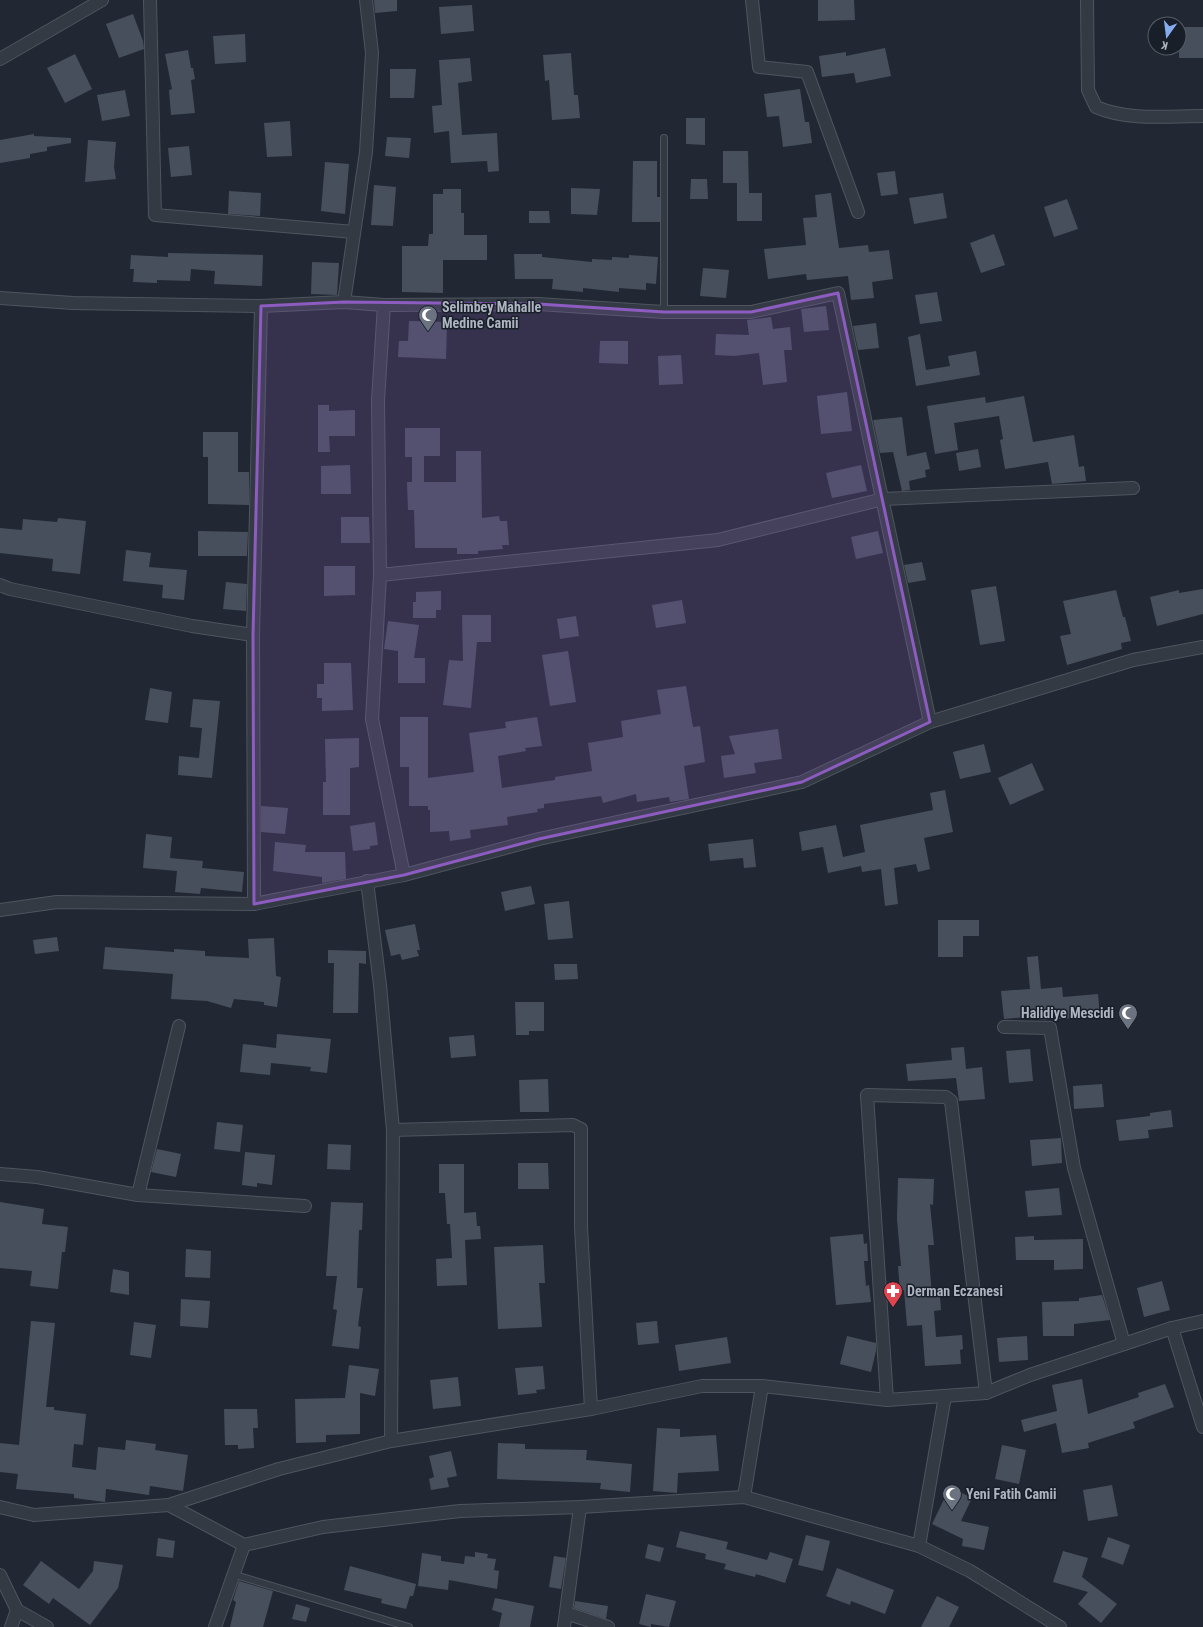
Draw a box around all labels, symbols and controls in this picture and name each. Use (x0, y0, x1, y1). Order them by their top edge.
north arrow (1147, 16, 1187, 56)
text: K (1159, 38, 1169, 52)
place label: Selimbey Mahalle Medine Camii (442, 299, 541, 331)
mosque icon: Selimbey Mahalle Medine Camii (417, 304, 439, 332)
mosque icon: Halidiye Mescidi (1117, 1002, 1139, 1030)
place label: Halidiye Mescidi (1021, 1005, 1114, 1021)
pharmacy icon: Derman Eczanesi (882, 1280, 904, 1308)
place label: Derman Eczanesi (907, 1283, 1003, 1299)
mosque icon: Yeni Fatih Camii (941, 1483, 963, 1511)
place label: Yeni Fatih Camii (966, 1486, 1056, 1502)

